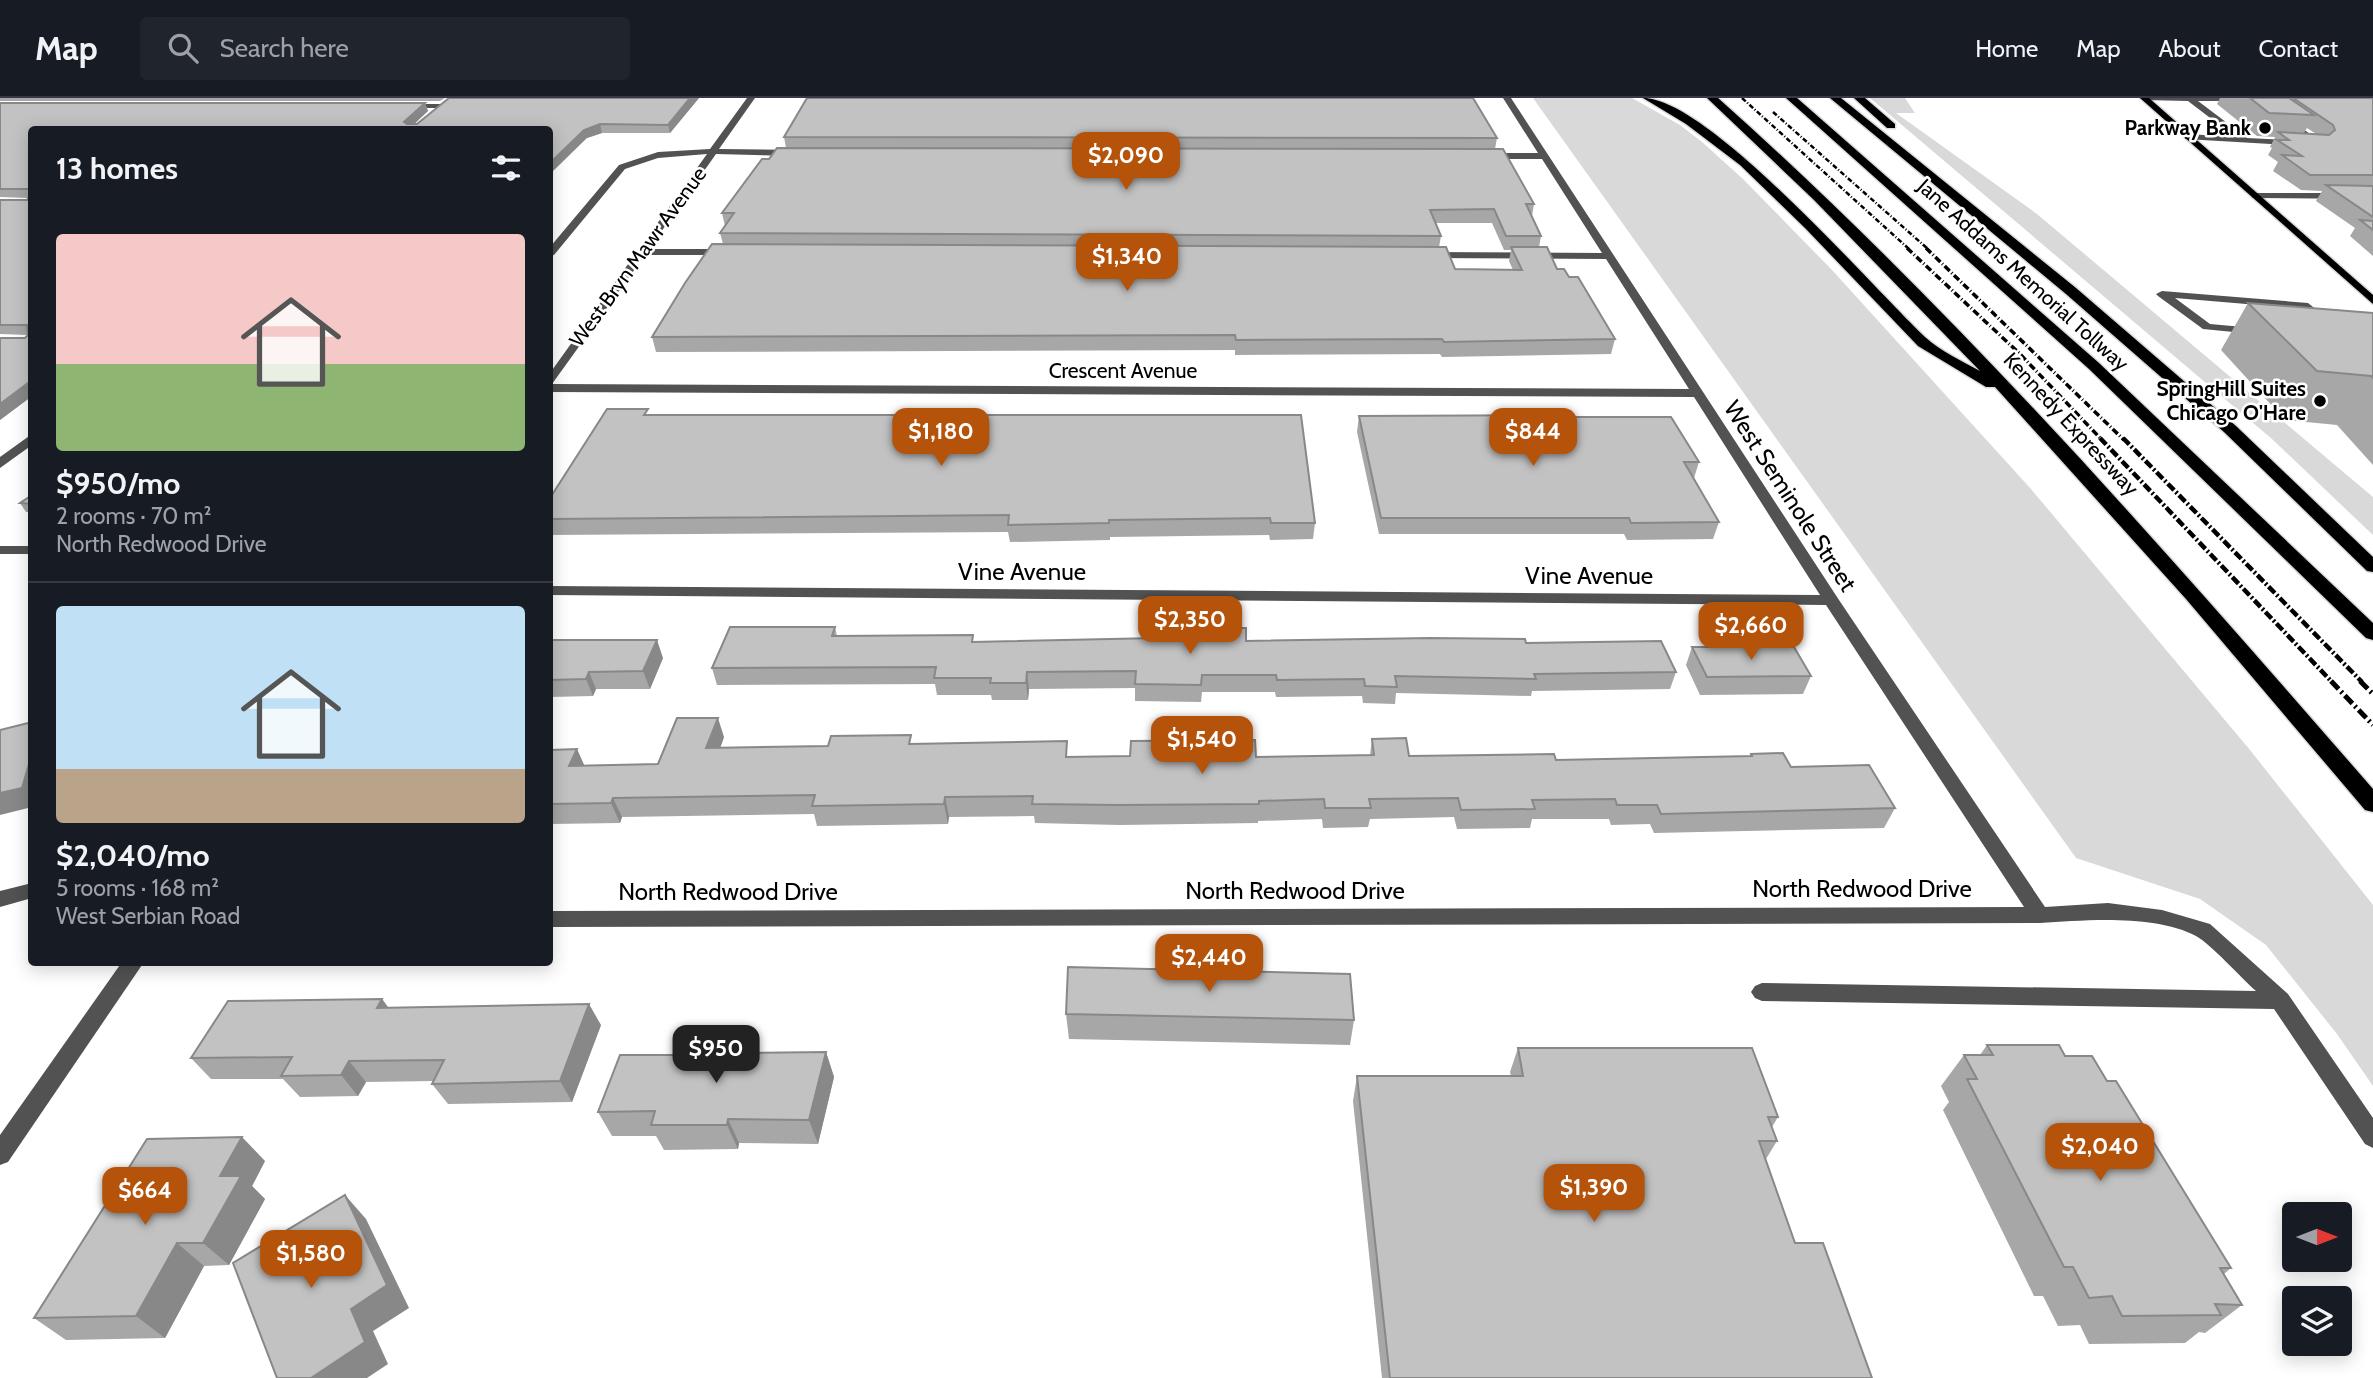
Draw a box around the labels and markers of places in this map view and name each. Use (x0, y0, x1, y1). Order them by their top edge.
place label: Parkway Bank (2125, 115, 2252, 140)
marker: Parkway Bank (2257, 120, 2273, 136)
pin: $2,090 (1069, 132, 1183, 192)
pin: $1,340 (1070, 234, 1184, 293)
place label: SpringHill Suites Chicago O'Hare (2157, 376, 2306, 425)
marker: SpringHill Suites Chicago O'Hare (2312, 393, 2328, 409)
pin: $1,180 (884, 408, 998, 468)
pin: $844 (1492, 408, 1574, 468)
pin: $2,350 (1133, 596, 1247, 656)
pin: $2,660 (1694, 602, 1808, 662)
pin: $1,540 (1145, 716, 1259, 776)
pin: $2,440 (1152, 934, 1266, 994)
pin: $950 (675, 1026, 757, 1085)
pin: $2,040 (2043, 1124, 2157, 1183)
pin: $1,390 (1537, 1164, 1651, 1224)
pin: $664 (104, 1168, 186, 1227)
pin: $1,580 (254, 1230, 368, 1290)

